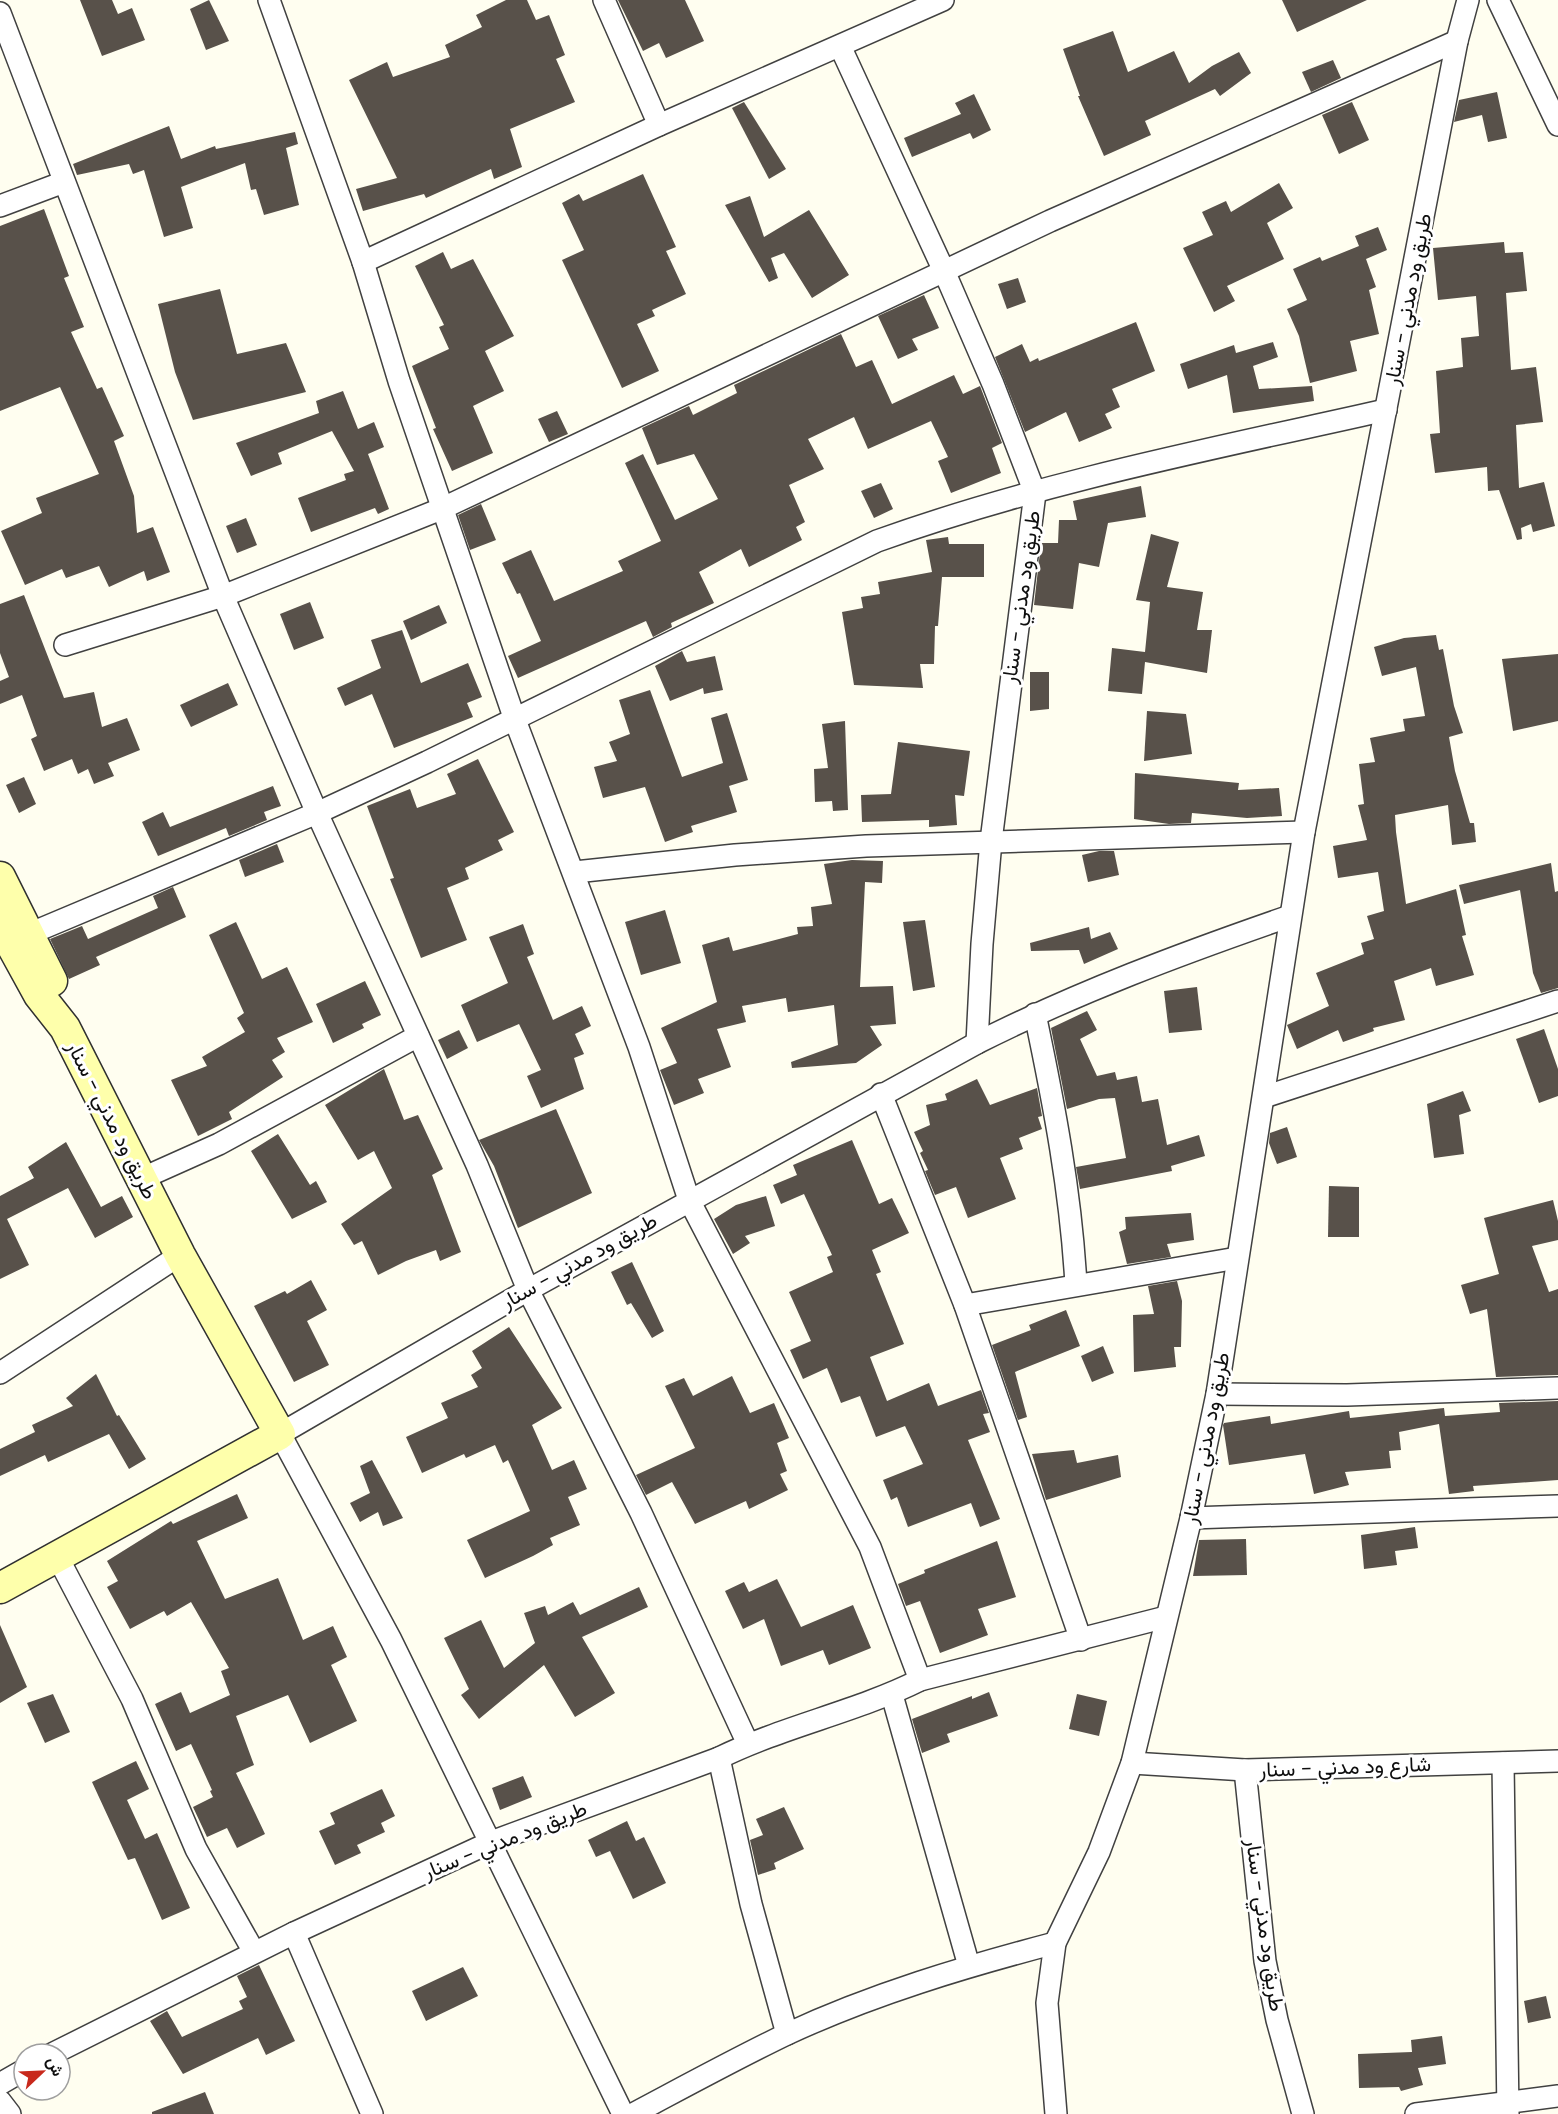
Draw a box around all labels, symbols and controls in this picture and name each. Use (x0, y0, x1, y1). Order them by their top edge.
street label: طريق ود مدني - سنار (1377, 211, 1441, 389)
street label: طريق ود مدني - سنار (995, 509, 1050, 687)
street label: طريق ود مدني - سنار (57, 1035, 164, 1205)
street label: طريق ود مدني - سنار (495, 1207, 663, 1319)
street label: طريق ود مدني - سنار (1175, 1350, 1239, 1528)
street label: شارع ود مدني - سنار (1258, 1750, 1432, 1787)
street label: طريق ود مدني - سنار (418, 1794, 592, 1889)
street label: طريق ود مدني - سنار (1236, 1836, 1291, 2014)
north arrow (12, 2042, 72, 2102)
text: ش (43, 2053, 69, 2079)

